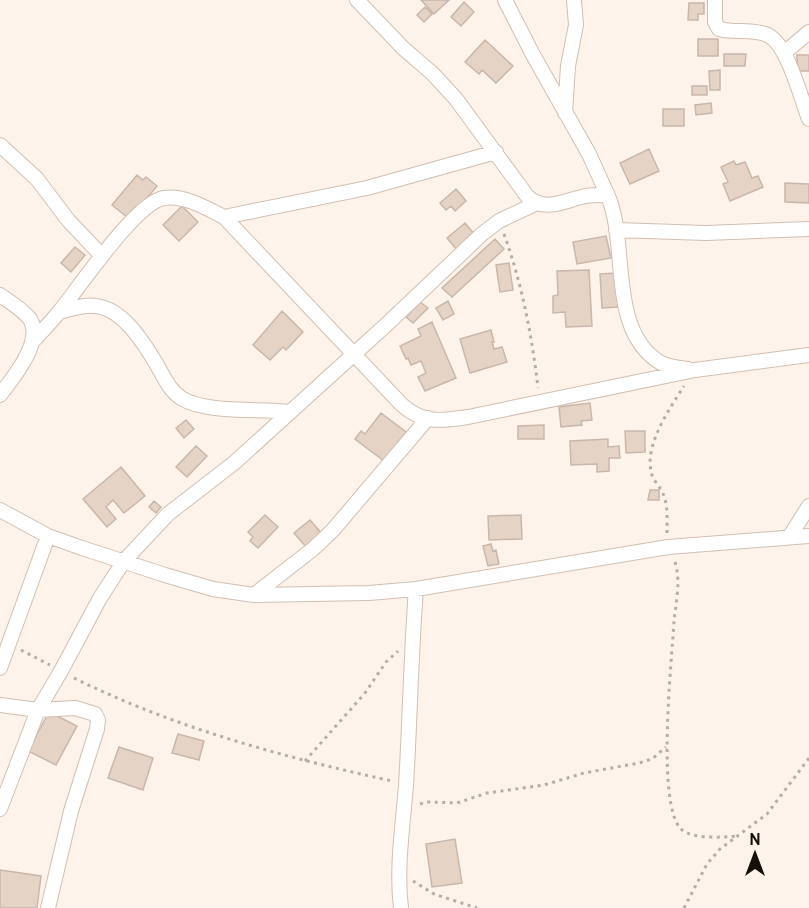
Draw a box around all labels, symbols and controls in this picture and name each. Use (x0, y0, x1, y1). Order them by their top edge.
north arrow (725, 824, 785, 884)
text: N (749, 831, 761, 851)

